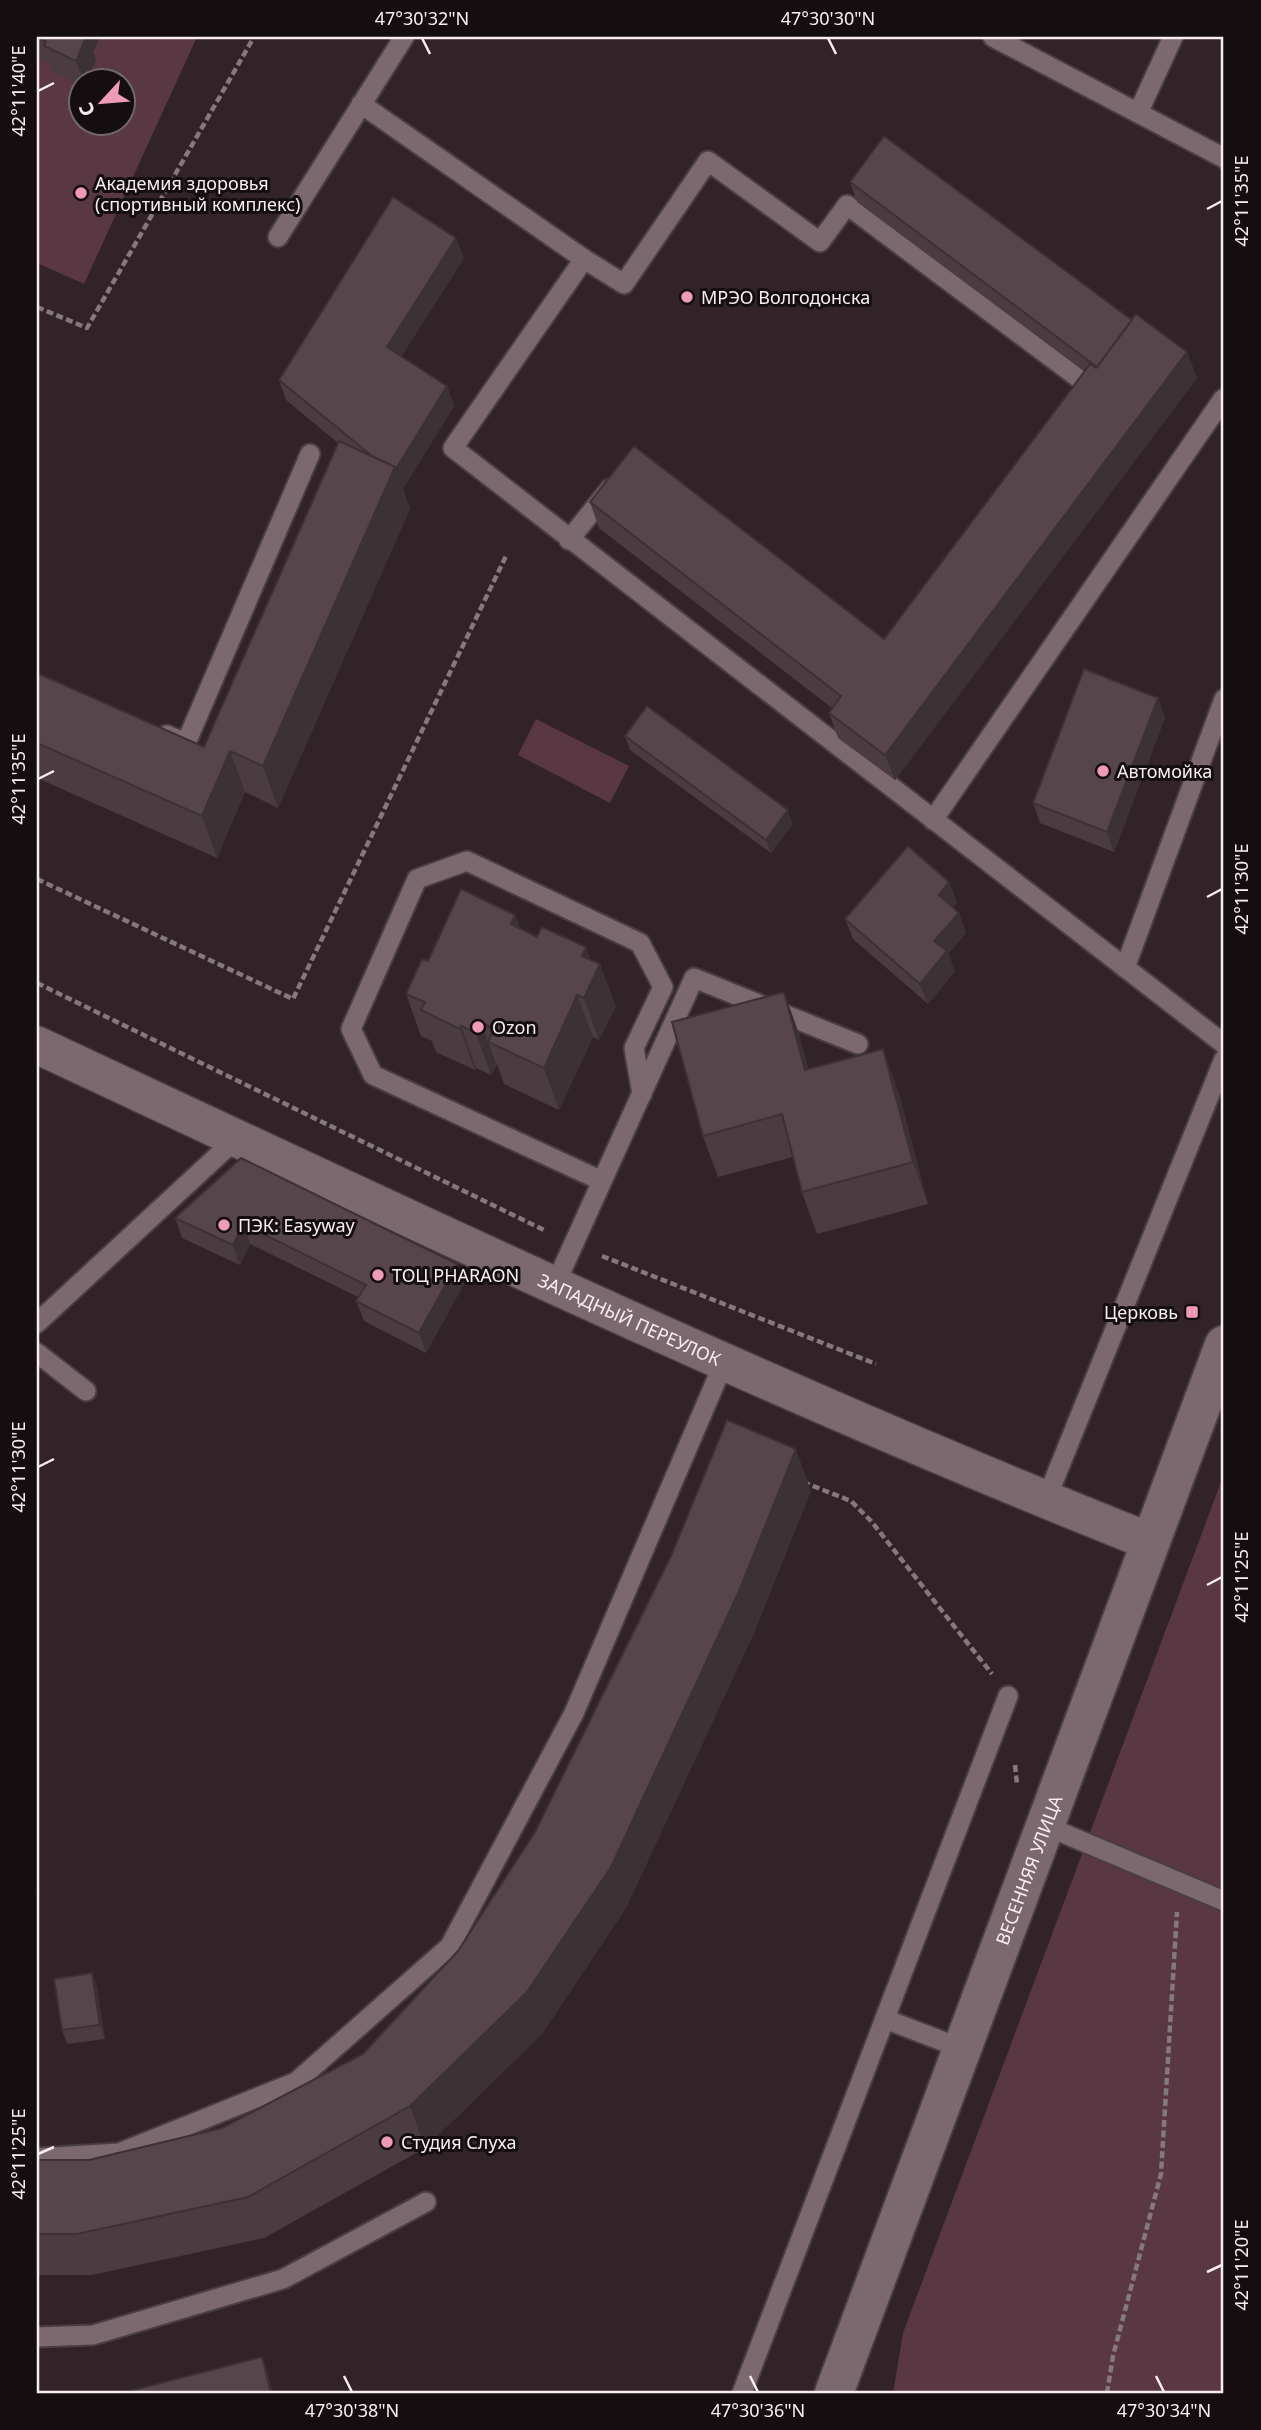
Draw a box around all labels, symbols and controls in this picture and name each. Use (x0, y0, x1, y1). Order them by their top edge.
text: 47°30'32"N (375, 6, 469, 30)
text: 47°30'30"N (781, 6, 875, 30)
text: 42°11'40"E (6, 46, 30, 136)
north arrow (66, 66, 136, 136)
text: С (72, 98, 101, 121)
text: 42°11'35"E (1229, 156, 1253, 246)
place label: Академия здоровья (спортивный комплекс) (95, 171, 301, 216)
marker: Академия здоровья (спортивный комплекс) (73, 185, 89, 201)
place label: МРЭО Волгодонска (701, 285, 870, 309)
marker: МРЭО Волгодонска (679, 289, 695, 305)
text: 42°11'35"E (6, 734, 30, 824)
place label: Автомойка (1117, 759, 1212, 783)
marker: Автомойка (1095, 763, 1111, 779)
text: 42°11'30"E (1229, 844, 1253, 934)
place label: Ozon (492, 1015, 537, 1039)
marker: Ozon (470, 1019, 486, 1035)
place label: ПЭК: Easyway (238, 1213, 356, 1237)
marker: ПЭК: Easyway (216, 1217, 232, 1233)
place label: ТОЦ PHARAON (392, 1263, 519, 1287)
marker: ТОЦ PHARAON (370, 1267, 386, 1283)
street label: ЗАПАДНЫЙ ПЕРЕУЛОК (534, 1268, 725, 1371)
place label: Церковь (1104, 1300, 1178, 1324)
marker: Церковь (1184, 1304, 1200, 1320)
text: 42°11'30"E (6, 1422, 30, 1512)
text: 42°11'25"E (1229, 1532, 1253, 1622)
street label: ВЕСЕННЯЯ УЛИЦА (990, 1791, 1068, 1948)
text: 42°11'25"E (6, 2109, 30, 2199)
place label: Студия Слуха (401, 2130, 516, 2154)
marker: Студия Слуха (379, 2134, 395, 2150)
text: 42°11'20"E (1229, 2220, 1253, 2310)
text: 47°30'38"N (305, 2398, 399, 2422)
text: 47°30'36"N (711, 2398, 805, 2422)
text: 47°30'34"N (1117, 2398, 1211, 2422)

